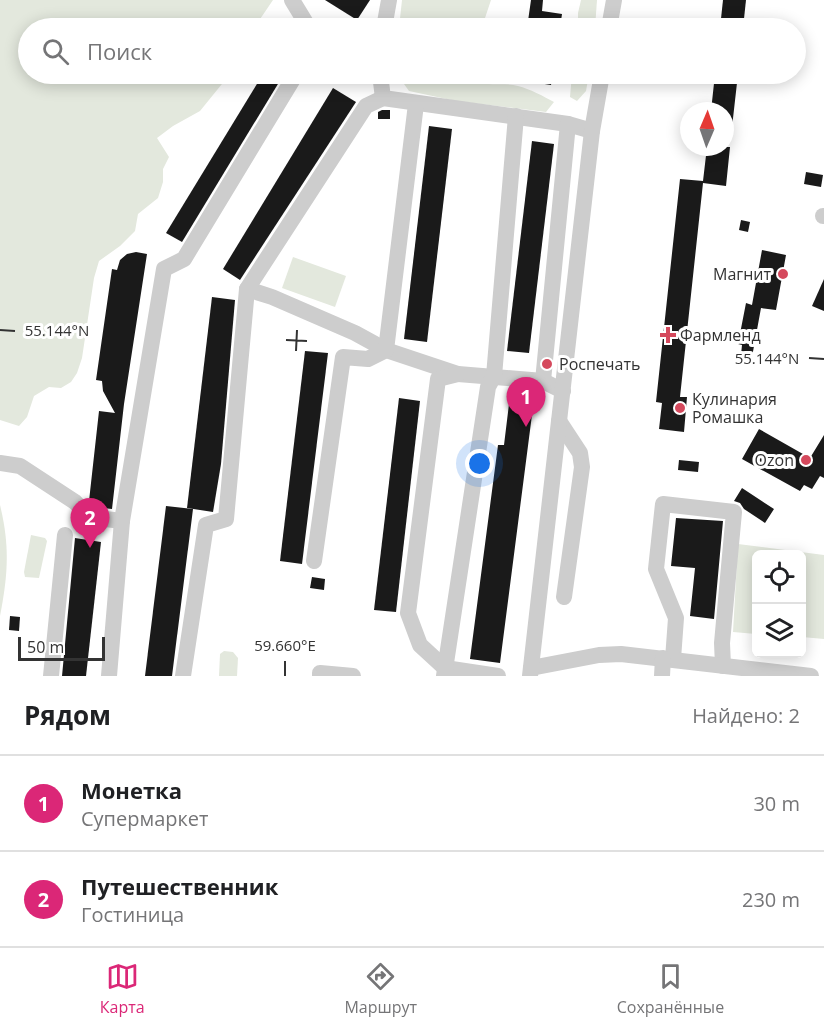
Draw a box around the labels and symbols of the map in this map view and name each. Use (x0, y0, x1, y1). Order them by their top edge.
north arrow (680, 102, 734, 156)
place label: Магнит (713, 263, 771, 285)
marker: Магнит (776, 267, 790, 281)
text: 55.144°N (25, 320, 89, 340)
place label: Фармленд (680, 324, 761, 346)
marker: Фармленд (661, 328, 675, 342)
text: 55.144°N (735, 348, 799, 368)
place label: Роспечать (559, 353, 640, 375)
marker: Роспечать (540, 357, 554, 371)
pin: 1 (506, 378, 546, 427)
place label: Кулинария Ромашка (692, 388, 777, 428)
marker: Кулинария Ромашка (673, 401, 687, 415)
your location (465, 449, 494, 478)
place label: Ozon (755, 449, 794, 471)
marker: Ozon (799, 453, 813, 467)
pin: 2 (70, 498, 110, 548)
scale bar (18, 634, 105, 662)
text: 59.660°E (254, 635, 316, 655)

